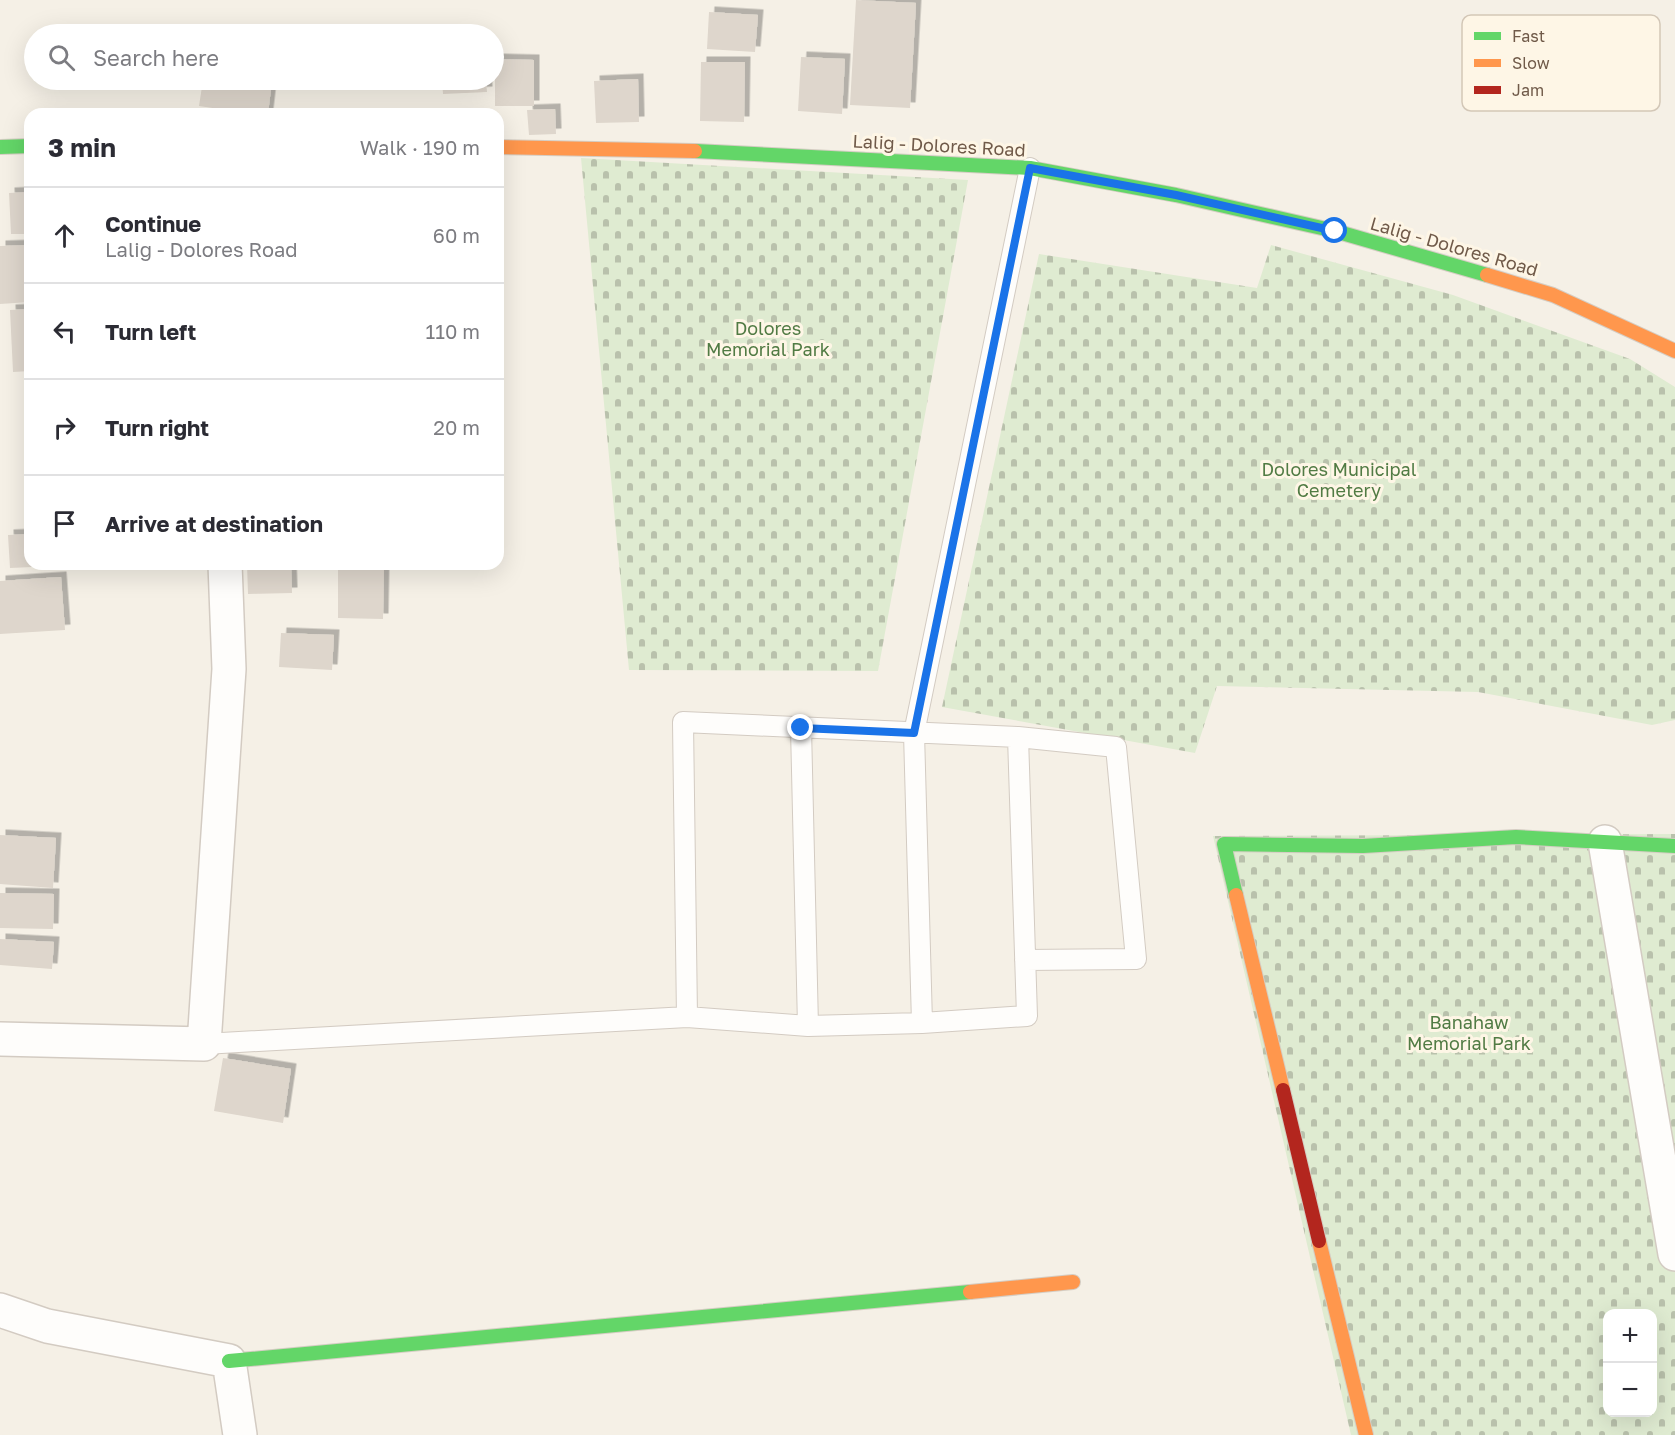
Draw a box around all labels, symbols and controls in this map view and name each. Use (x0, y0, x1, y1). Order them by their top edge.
legend (1462, 15, 1660, 111)
search box (24, 24, 504, 90)
text: Fast (1512, 26, 1545, 46)
icon: search (45, 41, 78, 74)
text: Search here (93, 44, 219, 71)
text: Slow (1512, 53, 1550, 73)
text: Jam (1512, 80, 1544, 100)
street label: Lalig - Dolores Road (852, 129, 1026, 161)
text: 3 min (48, 132, 116, 163)
text: Walk · 190 m (360, 135, 480, 159)
text: Continue (105, 210, 201, 237)
street label: Lalig - Dolores Road (1368, 212, 1541, 280)
route start (1321, 217, 1347, 243)
icon: ahead (48, 219, 81, 252)
text: 60 m (433, 223, 480, 247)
text: Lalig - Dolores Road (105, 237, 298, 261)
icon: left (48, 315, 81, 348)
park label: Dolores Memorial Park (706, 317, 830, 360)
text: Turn left (105, 318, 196, 345)
text: 110 m (426, 319, 480, 343)
icon: right (48, 411, 81, 444)
text: Turn right (105, 414, 209, 441)
text: 20 m (433, 415, 480, 439)
park label: Dolores Municipal Cemetery (1262, 458, 1417, 501)
icon: arrive (48, 507, 81, 540)
text: Arrive at destination (105, 510, 323, 537)
route end (787, 714, 813, 740)
park label: Banahaw Memorial Park (1407, 1011, 1531, 1054)
map controls (1603, 1309, 1657, 1417)
button: + (1603, 1309, 1657, 1363)
button: − (1603, 1363, 1657, 1417)

